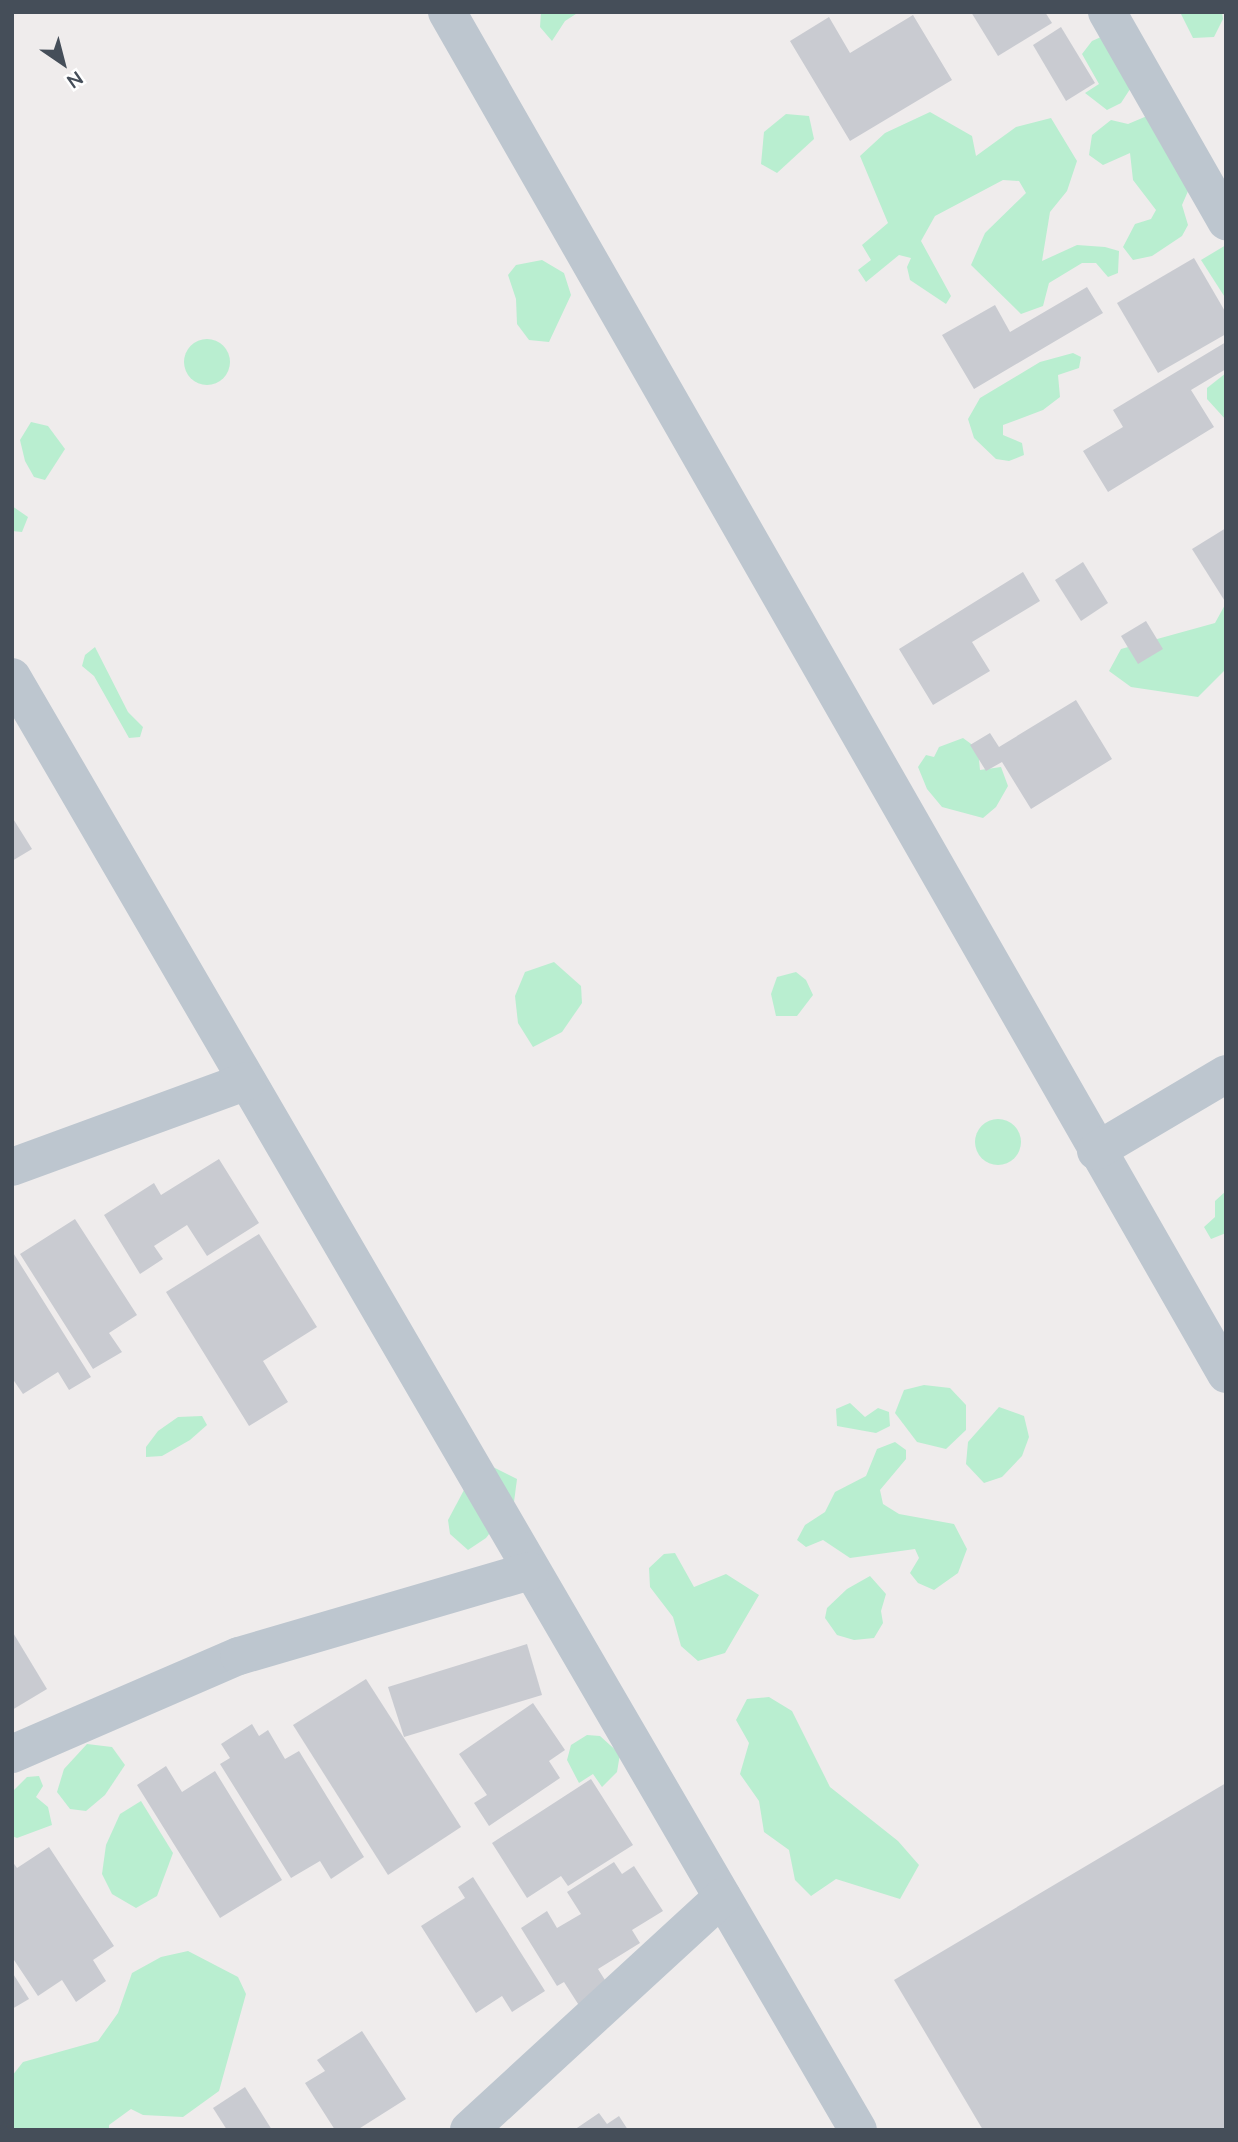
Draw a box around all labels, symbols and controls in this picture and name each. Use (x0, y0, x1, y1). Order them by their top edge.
north arrow (28, 28, 98, 98)
text: N (62, 66, 88, 94)

